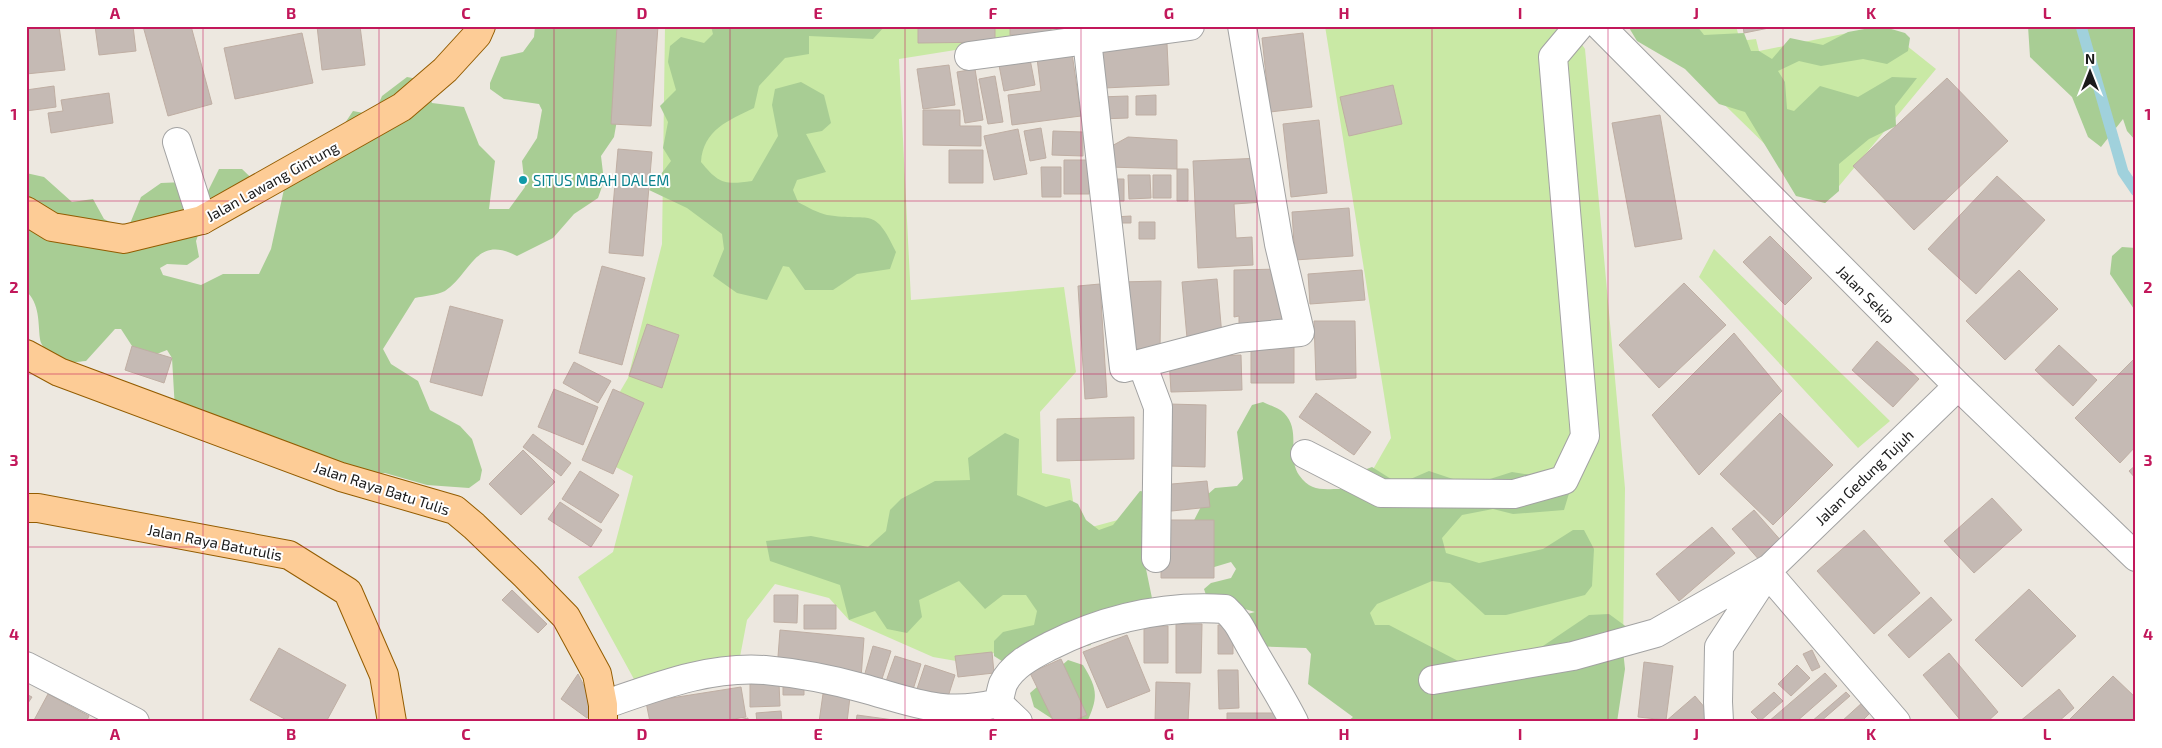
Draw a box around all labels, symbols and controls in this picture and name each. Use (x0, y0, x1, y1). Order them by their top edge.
text: A (110, 3, 121, 22)
text: B (286, 3, 296, 22)
text: C (461, 3, 471, 22)
text: D (637, 3, 648, 22)
text: E (813, 3, 823, 22)
text: F (989, 3, 998, 22)
text: G (1164, 3, 1174, 22)
text: H (1338, 3, 1350, 22)
text: I (1518, 3, 1522, 22)
text: J (1693, 3, 1699, 22)
text: K (1866, 3, 1877, 22)
text: L (2043, 3, 2052, 22)
north arrow (2064, 48, 2114, 98)
text: N (2085, 50, 2095, 67)
text: 1 (11, 104, 17, 123)
text: 1 (2145, 104, 2151, 123)
street label: Jalan Lawang Gintung (203, 137, 342, 225)
place label: SITUS MBAH DALEM (533, 171, 669, 189)
marker: SITUS MBAH DALEM (517, 174, 529, 186)
street label: Jalan Sekip (1833, 261, 1899, 327)
text: 2 (9, 277, 19, 296)
text: 2 (2143, 277, 2153, 296)
street label: Jalan Gedung Tujuh (1811, 425, 1918, 529)
text: 3 (9, 450, 19, 469)
text: 3 (2143, 450, 2153, 469)
street label: Jalan Raya Batu Tulis (312, 458, 452, 518)
street label: Jalan Raya Batutulis (146, 520, 284, 564)
text: 4 (9, 624, 19, 643)
text: 4 (2143, 624, 2153, 643)
text: A (110, 724, 121, 743)
text: B (286, 724, 296, 743)
text: C (461, 724, 471, 743)
text: D (637, 724, 648, 743)
text: E (813, 724, 823, 743)
text: F (989, 724, 998, 743)
text: G (1164, 724, 1174, 743)
text: H (1338, 724, 1350, 743)
text: I (1518, 724, 1522, 743)
text: J (1693, 724, 1699, 743)
text: K (1866, 724, 1877, 743)
text: L (2043, 724, 2052, 743)

